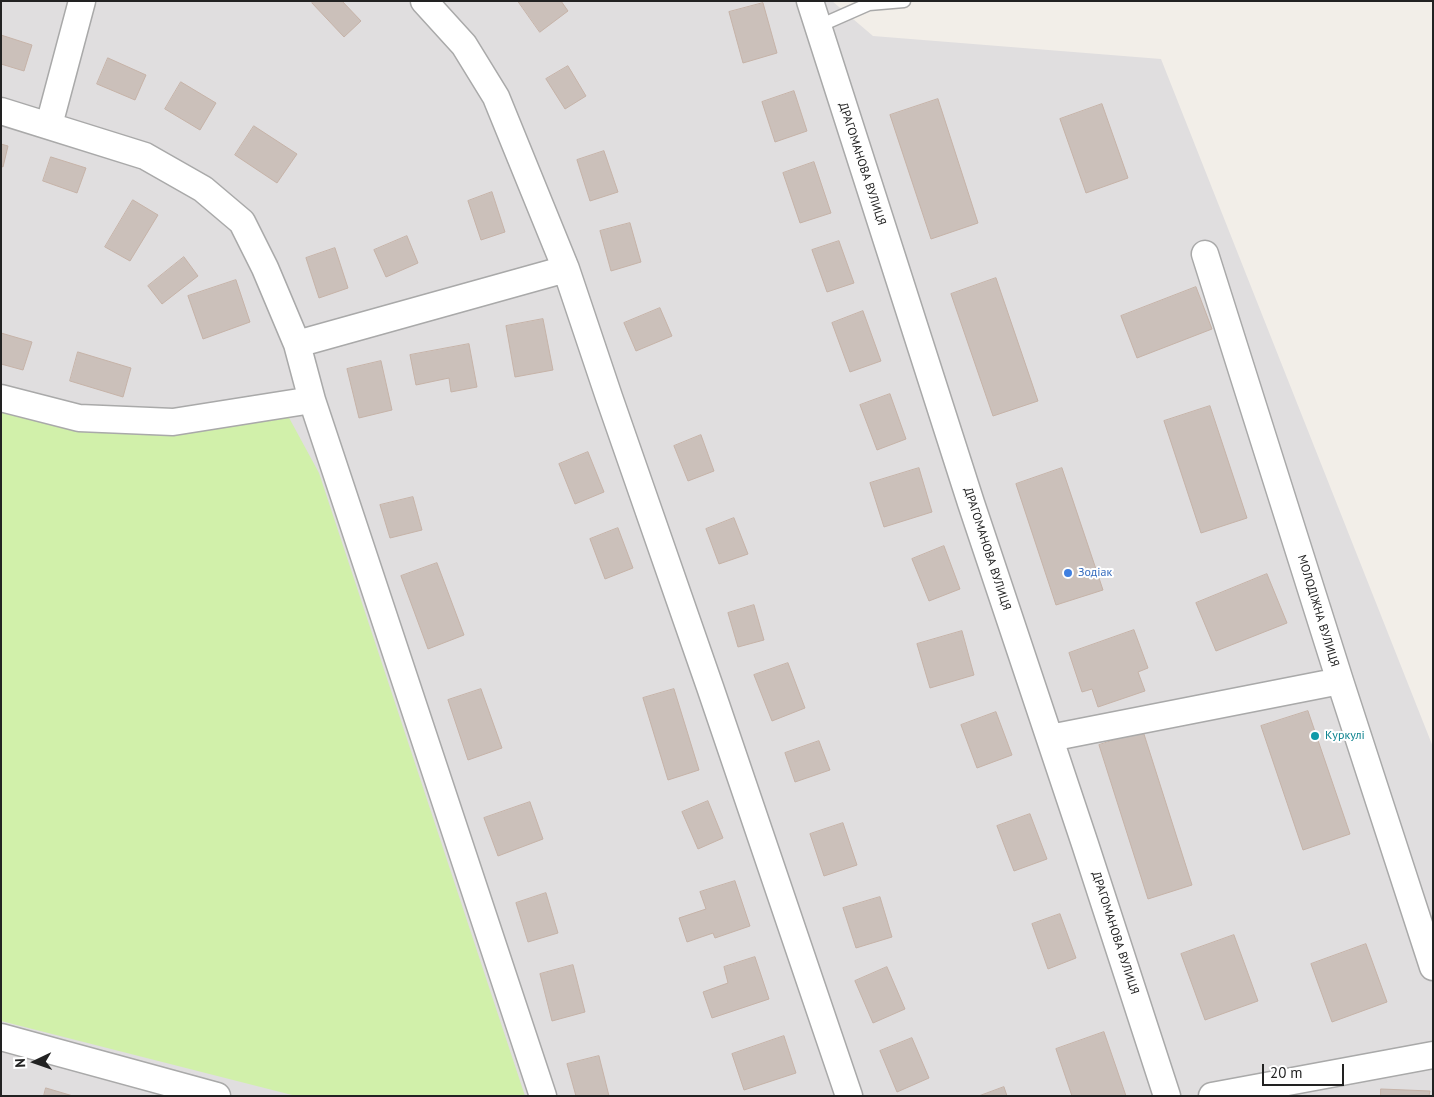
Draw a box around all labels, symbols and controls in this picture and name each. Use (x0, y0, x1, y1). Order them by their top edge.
street label: ДРАГОМАНОВА ВУЛИЦЯ (835, 101, 889, 227)
street label: ДРАГОМАНОВА ВУЛИЦЯ (960, 486, 1014, 612)
street label: МОЛОДІЖНА ВУЛИЦЯ (1294, 553, 1342, 669)
place label: Зодiак (1078, 566, 1112, 580)
marker: Зодiак (1062, 567, 1074, 579)
place label: Куркулі (1325, 729, 1365, 743)
marker: Куркулі (1309, 730, 1321, 742)
street label: ДРАГОМАНОВА ВУЛИЦЯ (1088, 870, 1142, 996)
north arrow (10, 1037, 60, 1087)
scale bar (1264, 1054, 1346, 1086)
text: N (11, 1058, 29, 1068)
text: 20 m (1270, 1063, 1303, 1082)

